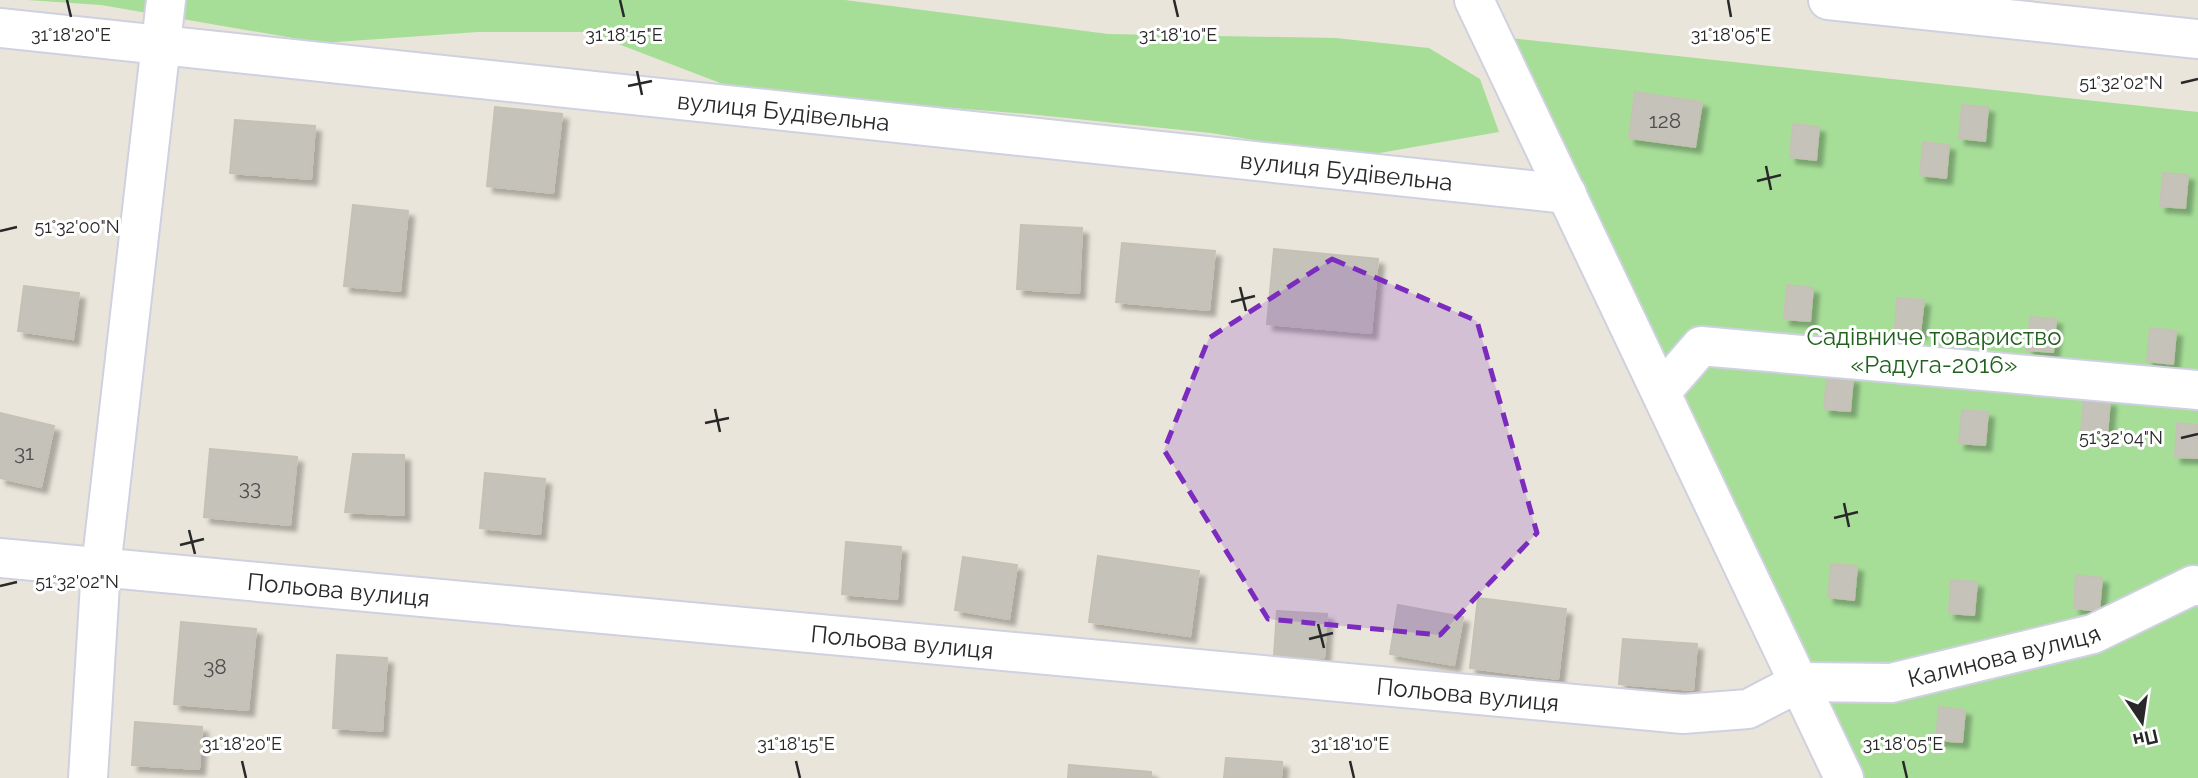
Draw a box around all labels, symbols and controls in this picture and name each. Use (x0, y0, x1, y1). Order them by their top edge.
text: 31°18'20"E (31, 24, 111, 45)
text: 31°18'15"E (585, 24, 663, 45)
text: 31°18'10"E (1139, 24, 1217, 45)
text: 31°18'05"E (1691, 24, 1771, 45)
text: 51°32'02"N (2079, 72, 2163, 93)
street label: вулиця Будівельна (676, 85, 891, 137)
house number: 128 (1649, 108, 1681, 133)
street label: вулиця Будівельна (1239, 145, 1454, 196)
text: 51°32'00"N (34, 216, 120, 237)
park label: Садівниче товариство «Радуга-2016» (1807, 322, 2061, 379)
text: 51°32'04"N (2079, 427, 2163, 448)
house number: 31 (14, 440, 34, 465)
house number: 33 (239, 475, 261, 500)
street label: Польова вулиця (246, 566, 431, 612)
text: 51°32'02"N (35, 571, 119, 592)
street label: Калинова вулиця (1905, 618, 2105, 693)
street label: Польова вулиця (810, 619, 995, 665)
house number: 38 (203, 654, 227, 679)
street label: Польова вулиця (1375, 671, 1560, 717)
north arrow (2107, 687, 2177, 757)
text: Пн (2131, 725, 2161, 752)
text: 31°18'20"E (202, 733, 282, 754)
text: 31°18'15"E (757, 733, 835, 754)
text: 31°18'10"E (1311, 733, 1389, 754)
text: 31°18'05"E (1863, 733, 1943, 754)

